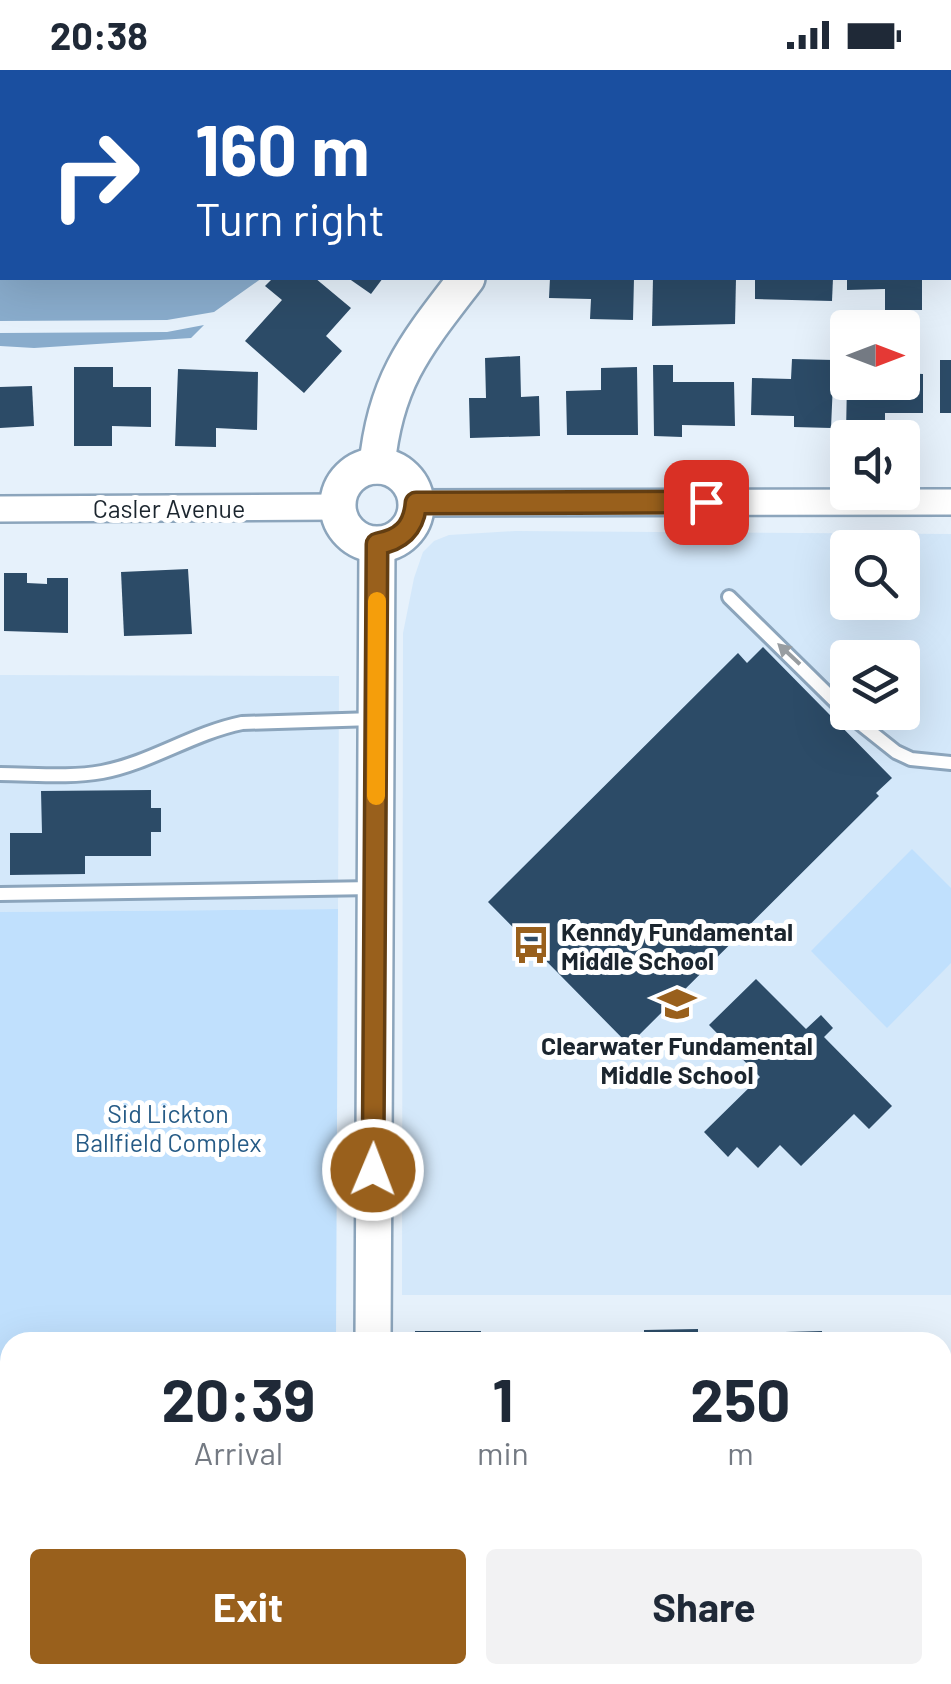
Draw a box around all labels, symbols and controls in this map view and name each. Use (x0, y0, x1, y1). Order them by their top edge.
text: 20:38 (50, 12, 148, 58)
text: 160 m (195, 106, 370, 190)
icon: right (30, 110, 160, 240)
text: Turn right (195, 191, 385, 245)
north arrow (830, 310, 920, 400)
map controls (830, 310, 920, 730)
button: sound (830, 420, 920, 510)
pin (664, 460, 749, 545)
icon: arrive (679, 475, 734, 530)
street label: Casler Avenue (93, 493, 245, 523)
button: search (830, 530, 920, 620)
button: layers (830, 640, 920, 730)
one-way arrow (777, 643, 801, 666)
place label: Kenndy Fundamental Middle School (561, 916, 793, 975)
bus stop icon: Kenndy Fundamental Middle School (510, 924, 552, 966)
school or university icon: Clearwater Fundamental Middle School (656, 983, 698, 1025)
place label: Clearwater Fundamental Middle School (541, 1030, 813, 1089)
park label: Sid Lickton Ballfield Complex (75, 1098, 261, 1157)
position arrow (321, 1118, 425, 1222)
text: 20:39 (162, 1362, 315, 1434)
text: 1 (492, 1362, 514, 1434)
text: 250 (690, 1362, 790, 1434)
text: Arrival (194, 1433, 283, 1471)
text: min (477, 1433, 529, 1471)
text: m (727, 1433, 754, 1471)
button: Exit (30, 1549, 466, 1664)
button: Share (486, 1549, 922, 1664)

